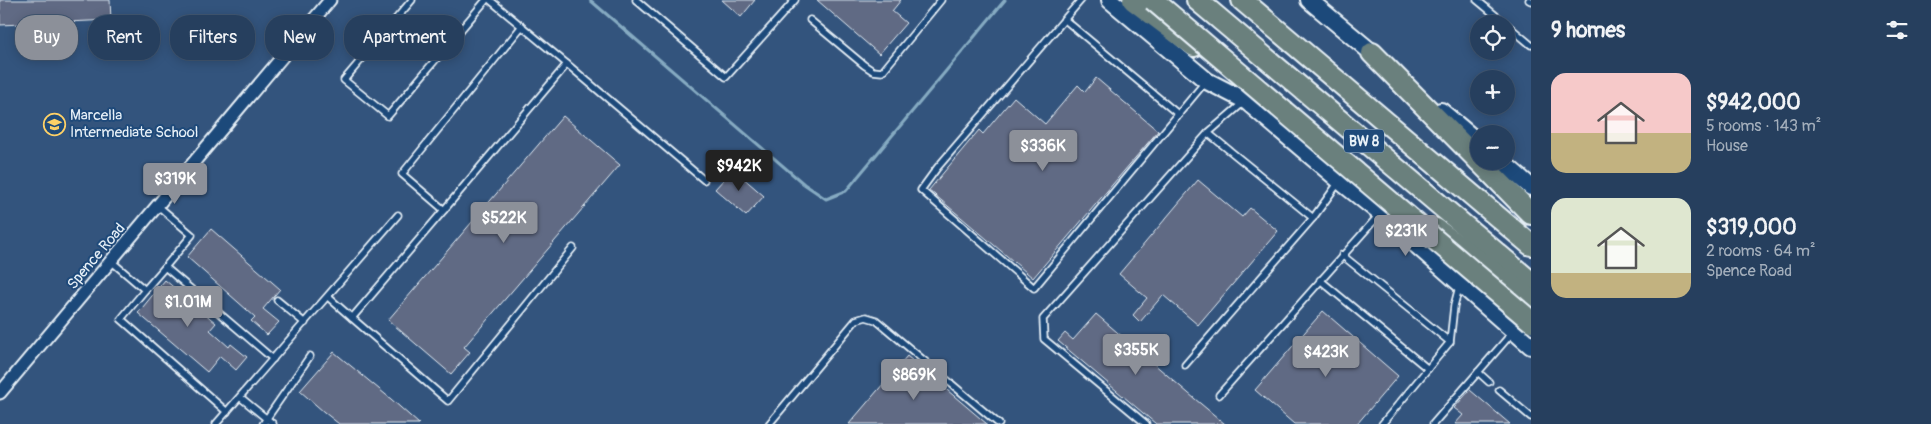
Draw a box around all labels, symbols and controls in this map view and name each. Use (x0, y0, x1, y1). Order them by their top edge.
chip: Buy (15, 15, 78, 60)
chip: Rent (88, 15, 160, 60)
chip: Filters (170, 15, 255, 60)
chip: New (265, 15, 334, 60)
chip: Apartment (344, 15, 464, 60)
map controls (1470, 15, 1515, 170)
button: locate (1470, 15, 1515, 60)
icon: filters (1883, 16, 1911, 44)
text: 9 homes (1551, 17, 1625, 44)
button: + (1470, 70, 1515, 115)
text: $942,000 (1706, 89, 1800, 116)
icon: home (1591, 93, 1651, 153)
place label: Marcella Intermediate School (70, 106, 198, 142)
school or university icon: Marcella Intermediate School (42, 112, 66, 136)
text: 5 rooms · 143 m² (1706, 116, 1821, 136)
button: − (1470, 125, 1515, 170)
pin: $336K (1008, 130, 1078, 172)
road number: BW 8 (1344, 130, 1384, 152)
text: $336K (1020, 136, 1066, 156)
text: House (1706, 136, 1748, 156)
pin: $942K (704, 150, 774, 192)
text: $942K (717, 156, 761, 176)
pin: $319K (140, 162, 210, 205)
text: $319K (154, 169, 196, 189)
pin: $522K (469, 202, 539, 244)
text: $522K (482, 208, 526, 228)
pin: $231K (1371, 214, 1441, 257)
text: $319,000 (1706, 214, 1797, 241)
icon: home (1591, 218, 1651, 278)
street label: Spence Road (63, 219, 130, 293)
text: $231K (1385, 221, 1427, 241)
text: 2 rooms · 64 m² (1706, 241, 1816, 261)
text: Spence Road (1706, 261, 1792, 281)
pin: $1.01M (147, 286, 229, 328)
text: $1.01M (164, 292, 212, 312)
pin: $355K (1101, 334, 1171, 376)
pin: $423K (1291, 336, 1361, 378)
text: $355K (1114, 340, 1158, 360)
text: $423K (1304, 342, 1349, 362)
pin: $869K (879, 358, 949, 401)
text: $869K (892, 365, 936, 385)

